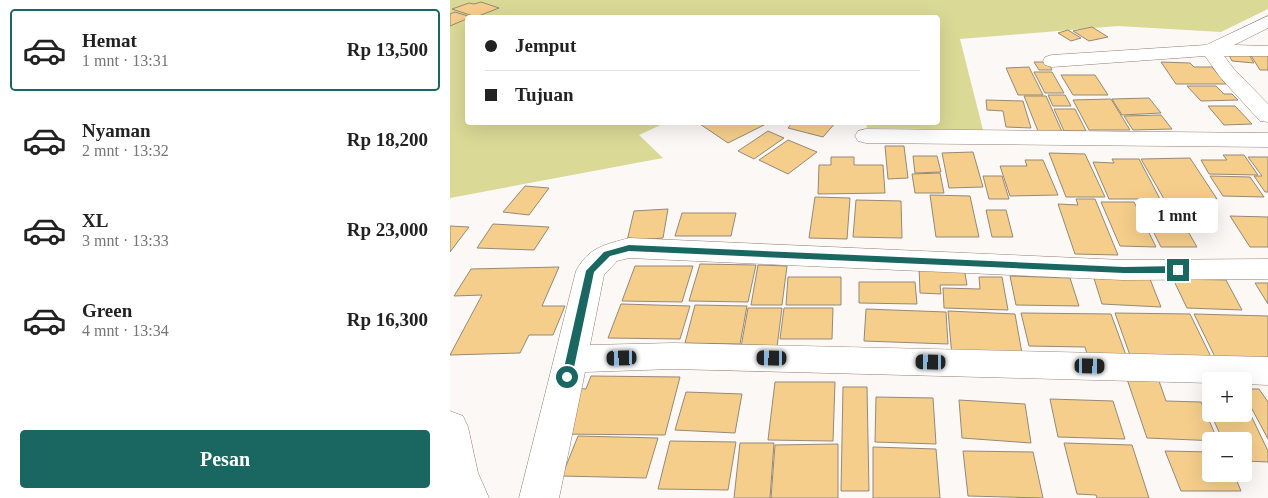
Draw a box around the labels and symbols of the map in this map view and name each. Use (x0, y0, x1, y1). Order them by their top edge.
callout: 1 mnt (1137, 198, 1219, 232)
route end (1167, 259, 1189, 281)
car (606, 350, 637, 366)
car (756, 350, 787, 366)
car (915, 354, 946, 370)
car (1074, 358, 1105, 374)
route start (556, 366, 578, 388)

